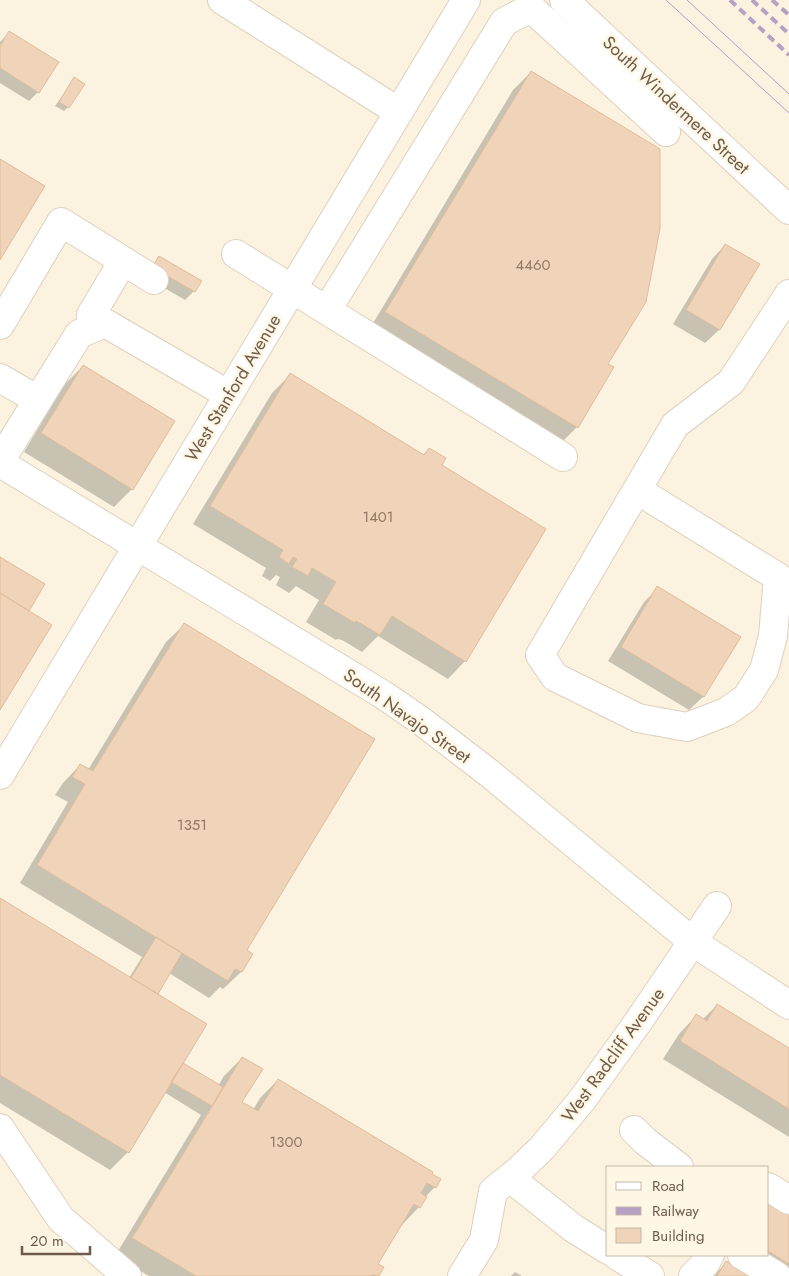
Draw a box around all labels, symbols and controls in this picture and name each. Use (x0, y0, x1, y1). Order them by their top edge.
street label: South Windermere Street (597, 30, 756, 181)
house number: 4460 (515, 254, 551, 276)
street label: West Stanford Avenue (179, 309, 287, 467)
house number: 1401 (362, 506, 394, 528)
street label: South Navajo Street (338, 662, 476, 770)
house number: 1351 (177, 814, 207, 836)
street label: West Radcliff Avenue (555, 982, 671, 1128)
house number: 1300 (270, 1131, 302, 1153)
legend (606, 1166, 769, 1256)
text: Road (652, 1175, 684, 1197)
text: Railway (652, 1200, 699, 1222)
scale bar (22, 1224, 90, 1256)
text: Building (652, 1225, 704, 1247)
text: 20 m (30, 1230, 64, 1252)

